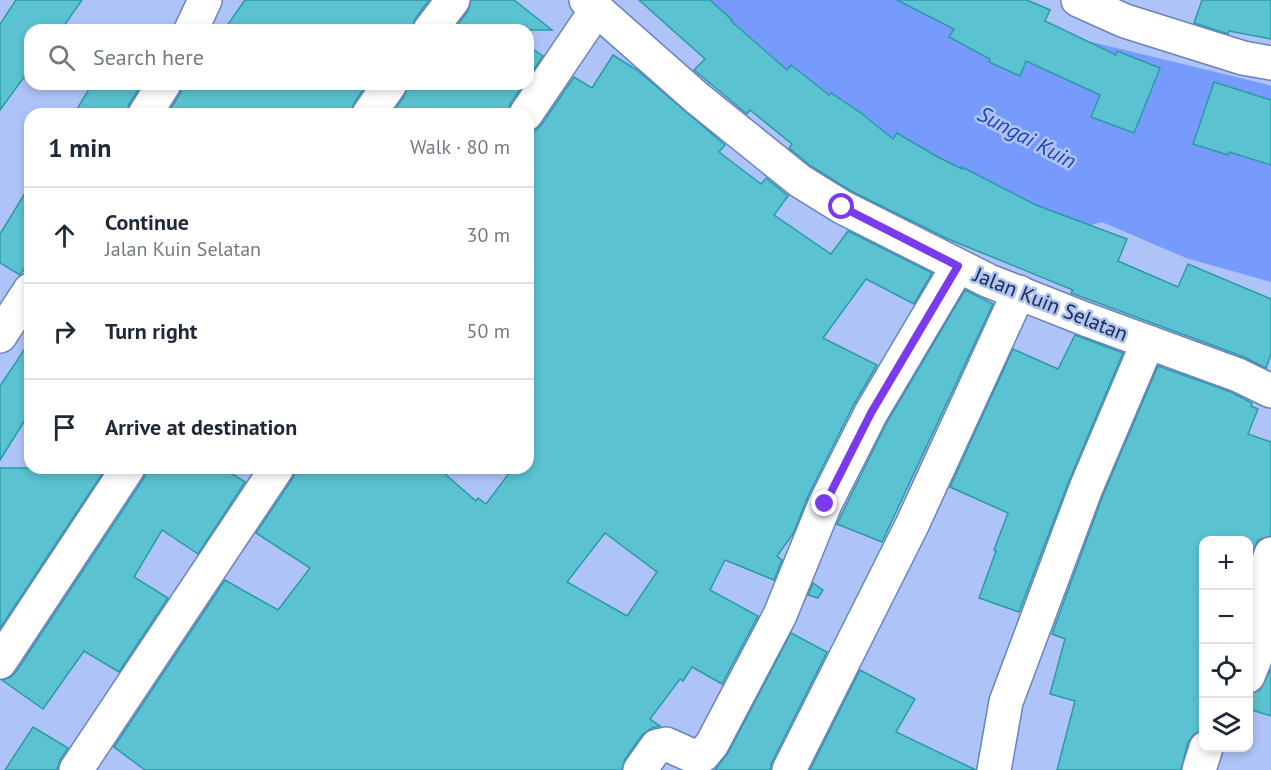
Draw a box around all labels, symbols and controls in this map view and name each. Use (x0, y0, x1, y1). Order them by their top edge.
search box (24, 24, 534, 90)
icon: search (45, 41, 78, 74)
text: Search here (93, 43, 204, 71)
water label: Sungai Kuin (973, 99, 1081, 175)
text: 1 min (48, 131, 111, 164)
text: Walk · 80 m (410, 134, 510, 160)
route start (828, 193, 854, 219)
text: Continue (105, 208, 189, 236)
icon: ahead (48, 219, 81, 252)
text: 30 m (467, 222, 510, 248)
text: Jalan Kuin Selatan (105, 236, 261, 262)
street label: Jalan Kuin Selatan (969, 260, 1132, 347)
icon: right (48, 315, 81, 348)
text: Turn right (105, 317, 197, 345)
text: 50 m (467, 318, 510, 344)
icon: arrive (48, 411, 81, 444)
text: Arrive at destination (105, 413, 297, 441)
route end (811, 490, 837, 516)
map controls (1199, 536, 1253, 752)
button: + (1199, 536, 1253, 590)
button: − (1199, 590, 1253, 644)
button: locate (1199, 644, 1253, 698)
button: layers (1199, 698, 1253, 752)

